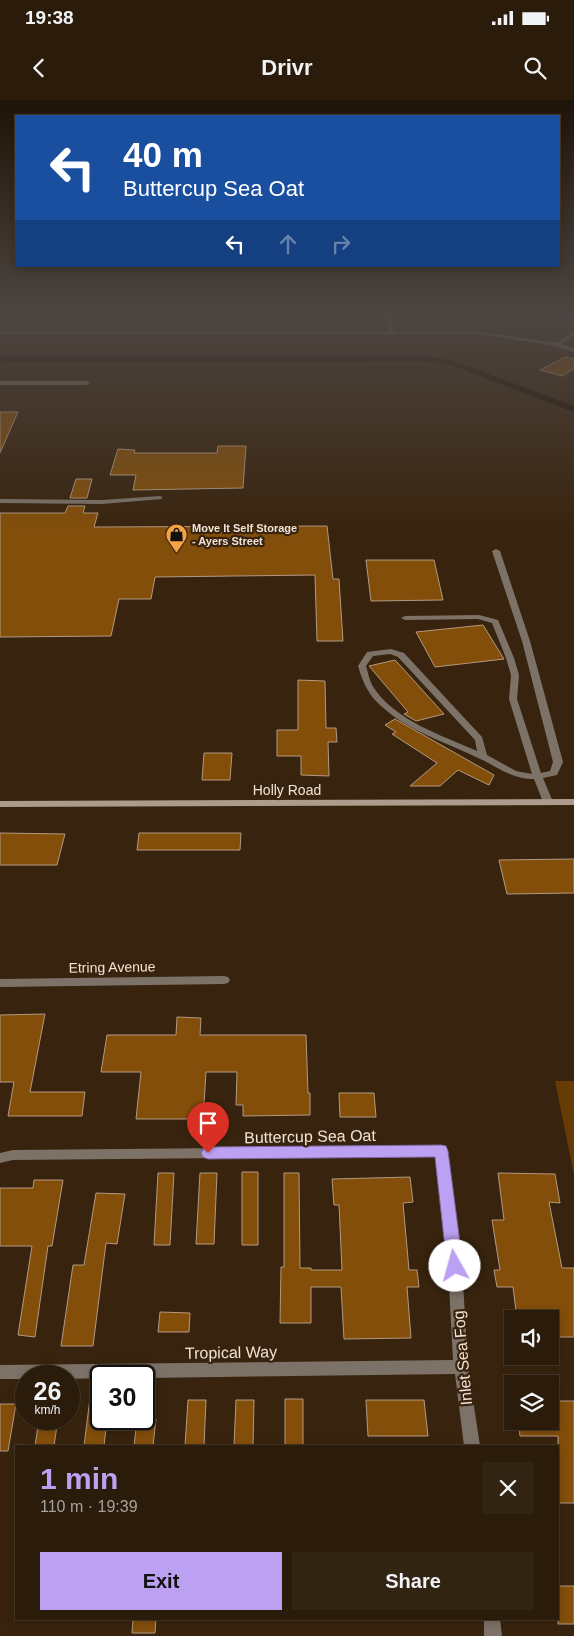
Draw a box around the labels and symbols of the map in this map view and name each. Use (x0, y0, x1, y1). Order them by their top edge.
shop icon: Move It Self Storage - Ayers Street (164, 522, 188, 553)
place label: Move It Self Storage - Ayers Street (192, 522, 297, 547)
street label: Holly Road (253, 782, 321, 798)
street label: Etring Avenue (68, 958, 156, 976)
pin (187, 1102, 229, 1153)
street label: Buttercup Sea Oat (244, 1127, 377, 1146)
position arrow (428, 1239, 480, 1291)
street label: Inlet Sea Fog (450, 1310, 475, 1406)
street label: Tropical Way (185, 1343, 277, 1362)
speed limit sign: 30 (90, 1365, 155, 1430)

